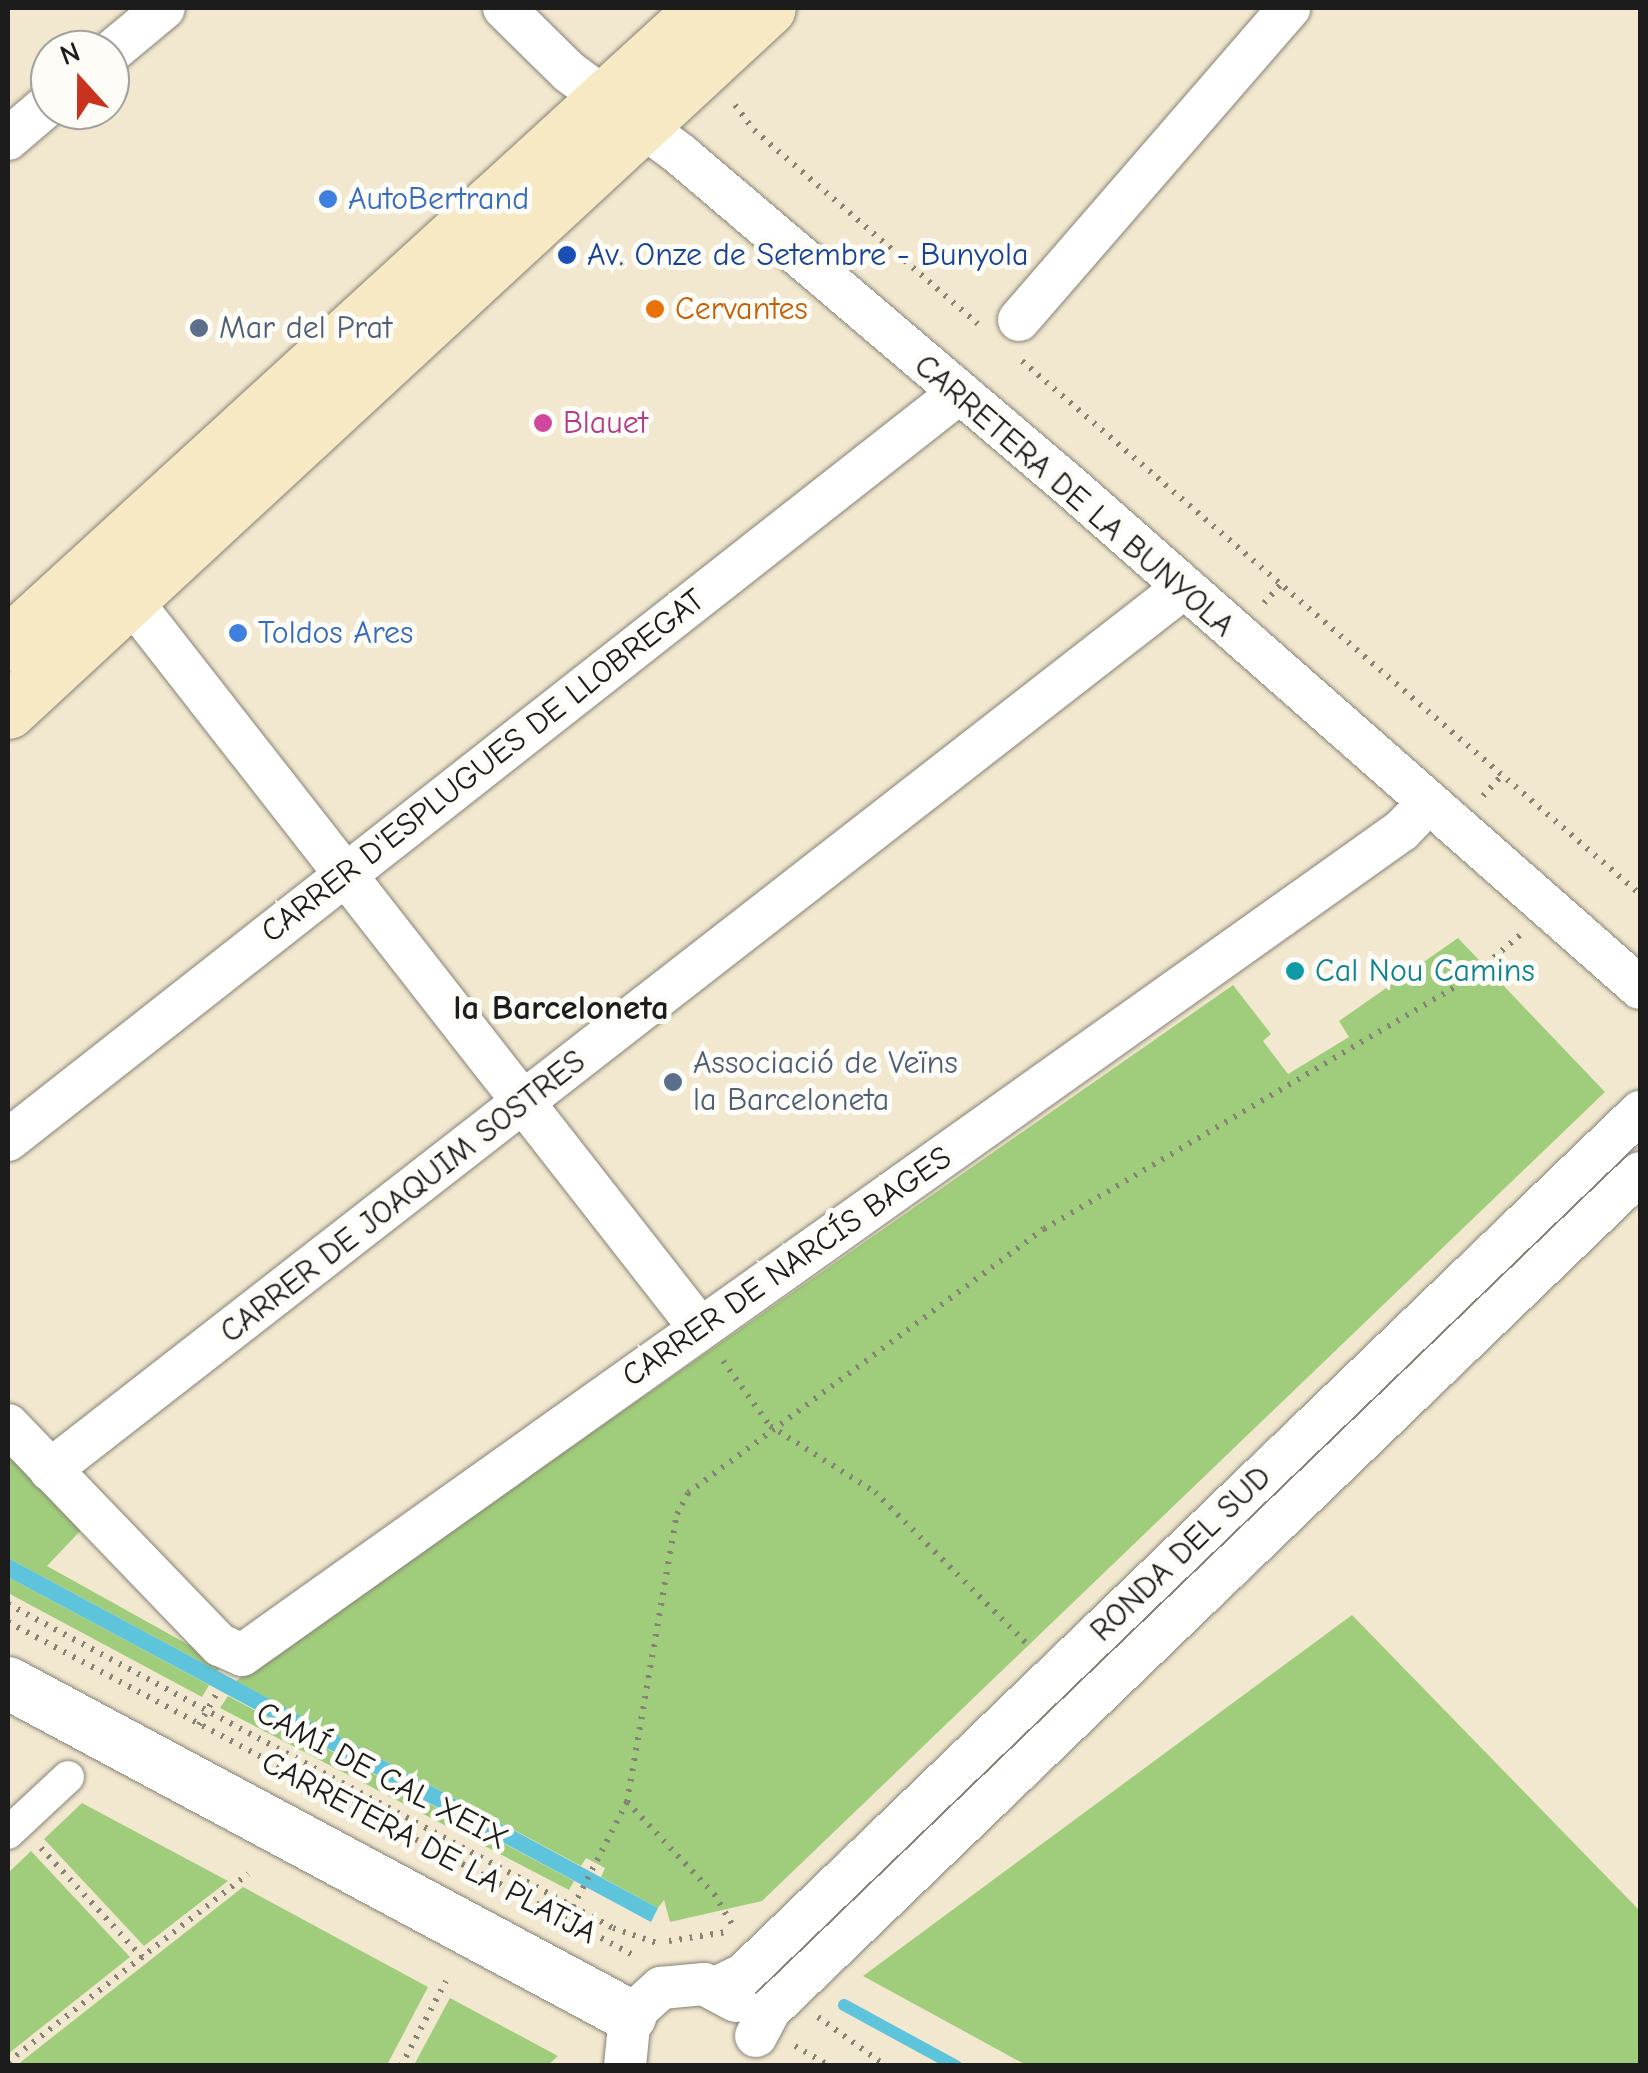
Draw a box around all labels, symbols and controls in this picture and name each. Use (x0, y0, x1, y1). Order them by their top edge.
north arrow (30, 30, 130, 130)
text: N (56, 36, 84, 72)
place label: AutoBertrand (348, 180, 529, 218)
marker: AutoBertrand (317, 188, 339, 210)
place label: Av. Onze de Setembre - Bunyola (587, 236, 1028, 274)
marker: Av. Onze de Setembre - Bunyola (556, 244, 578, 266)
place label: Cervantes (675, 290, 808, 328)
marker: Cervantes (644, 298, 666, 320)
place label: Mar del Prat (219, 309, 392, 347)
marker: Mar del Prat (188, 317, 210, 339)
street label: CARRETERA DE LA BUNYOLA (906, 347, 1242, 645)
place label: Blauet (563, 404, 648, 442)
marker: Blauet (532, 412, 554, 434)
street label: CARRER D'ESPLUGUES DE LLOBREGAT (254, 581, 712, 951)
place label: Toldos Ares (258, 614, 413, 652)
marker: Toldos Ares (227, 622, 249, 644)
place label: Cal Nou Camins (1315, 952, 1535, 990)
marker: Cal Nou Camins (1284, 960, 1306, 982)
district label: la Barceloneta (453, 987, 669, 1029)
street label: CARRER DE JOAQUIM SOSTRES (213, 1043, 593, 1351)
place label: Associació de Veïns la Barceloneta (693, 1045, 958, 1120)
marker: Associació de Veïns la Barceloneta (662, 1071, 684, 1093)
street label: CARRER DE NARCÍS BAGES (615, 1139, 959, 1395)
street label: RONDA DEL SUD (1083, 1458, 1279, 1650)
street label: CAMÍ DE CAL XEIX (250, 1694, 514, 1858)
street label: CARRETERA DE LA PLATJA (255, 1743, 603, 1953)

